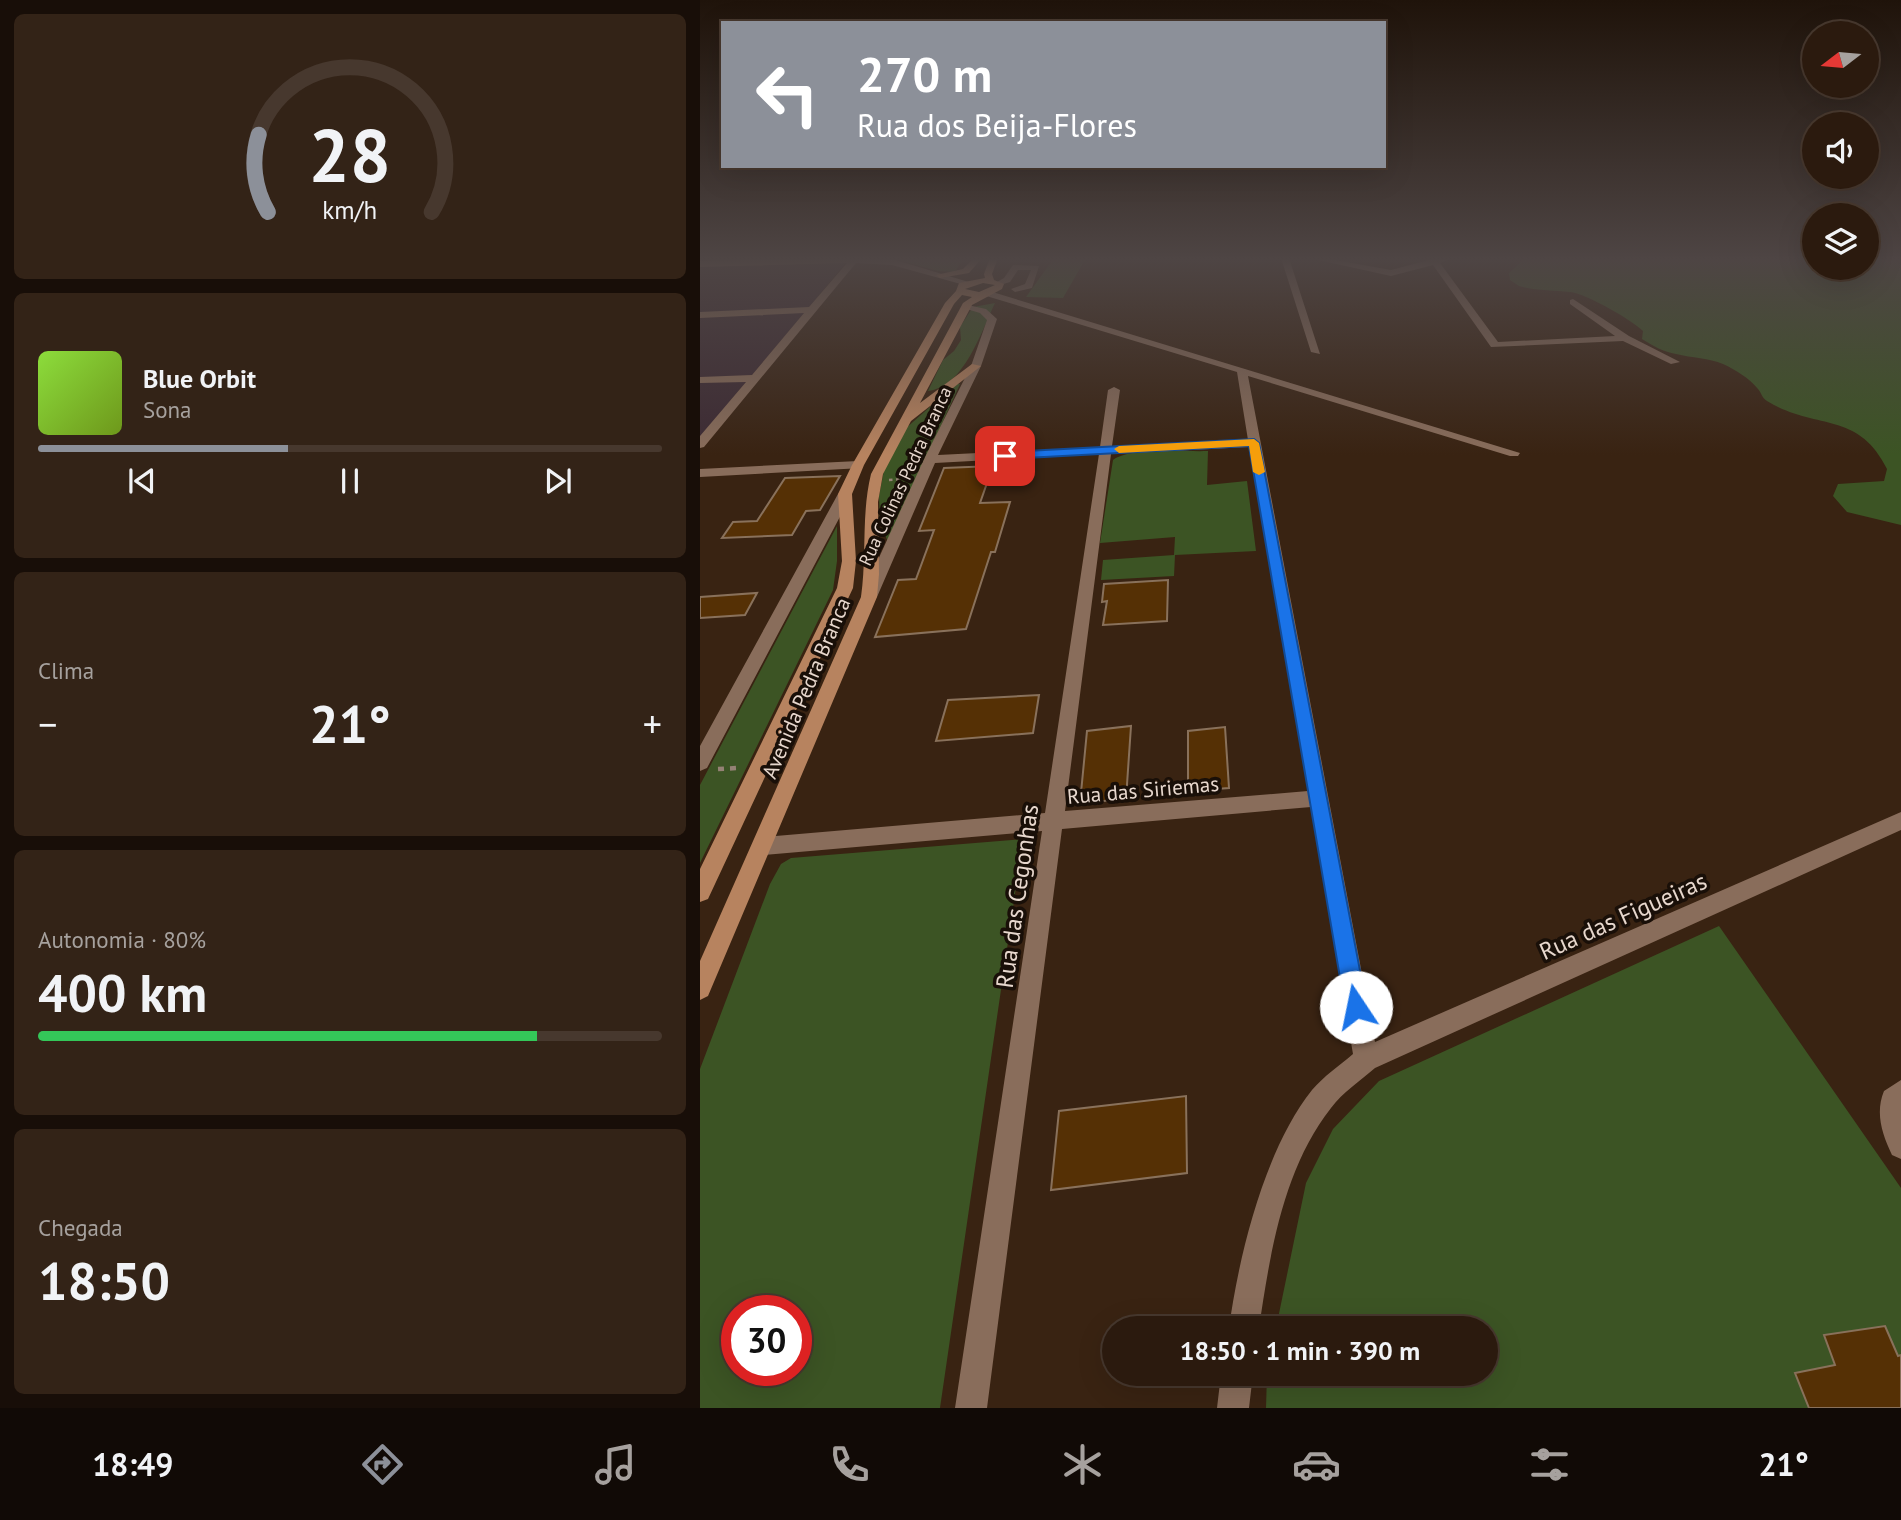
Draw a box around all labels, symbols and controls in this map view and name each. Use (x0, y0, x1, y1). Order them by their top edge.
north arrow (1802, 21, 1880, 98)
map controls (1802, 21, 1879, 280)
text: 270 m (857, 42, 992, 106)
icon: left (742, 49, 833, 140)
text: Rua dos Beija-Flores (857, 104, 1137, 146)
text: 28 (309, 109, 391, 203)
button: sound (1802, 112, 1879, 189)
text: km/h (323, 194, 377, 226)
button: layers (1802, 203, 1879, 280)
text: Blue Orbit (143, 362, 256, 395)
street label: Rua Colinas Pedra Branca (853, 383, 957, 569)
text: Sona (143, 395, 192, 424)
pin (975, 426, 1035, 486)
icon: arrive (986, 437, 1024, 475)
icon: previous (123, 462, 161, 500)
icon: pause (331, 462, 369, 500)
icon: next (539, 462, 577, 500)
street label: Avenida Pedra Branca (756, 594, 856, 782)
text: Clima (38, 656, 94, 685)
text: 21° (309, 690, 391, 757)
text: − (38, 699, 57, 748)
text: + (643, 699, 662, 748)
street label: Rua das Siriemas (1066, 770, 1220, 810)
street label: Rua das Cegonhas (989, 802, 1045, 990)
street label: Rua das Figueiras (1534, 865, 1712, 967)
text: Autonomia · 80% (38, 925, 206, 954)
text: 400 km (38, 959, 207, 1026)
position arrow (1319, 970, 1393, 1044)
text: Chegada (38, 1213, 123, 1242)
text: 18:50 (38, 1247, 170, 1314)
speed limit sign: 30 (721, 1295, 812, 1386)
text: 18:50 · 1 min · 390 m (1180, 1334, 1420, 1367)
icon: directions (358, 1440, 407, 1489)
icon: music (591, 1440, 640, 1489)
icon: phone (825, 1440, 874, 1489)
icon: climate (1058, 1440, 1107, 1489)
icon: car (1292, 1440, 1341, 1489)
icon: filters (1525, 1440, 1574, 1489)
text: 18:49 (92, 1443, 173, 1485)
text: 21° (1758, 1443, 1809, 1485)

